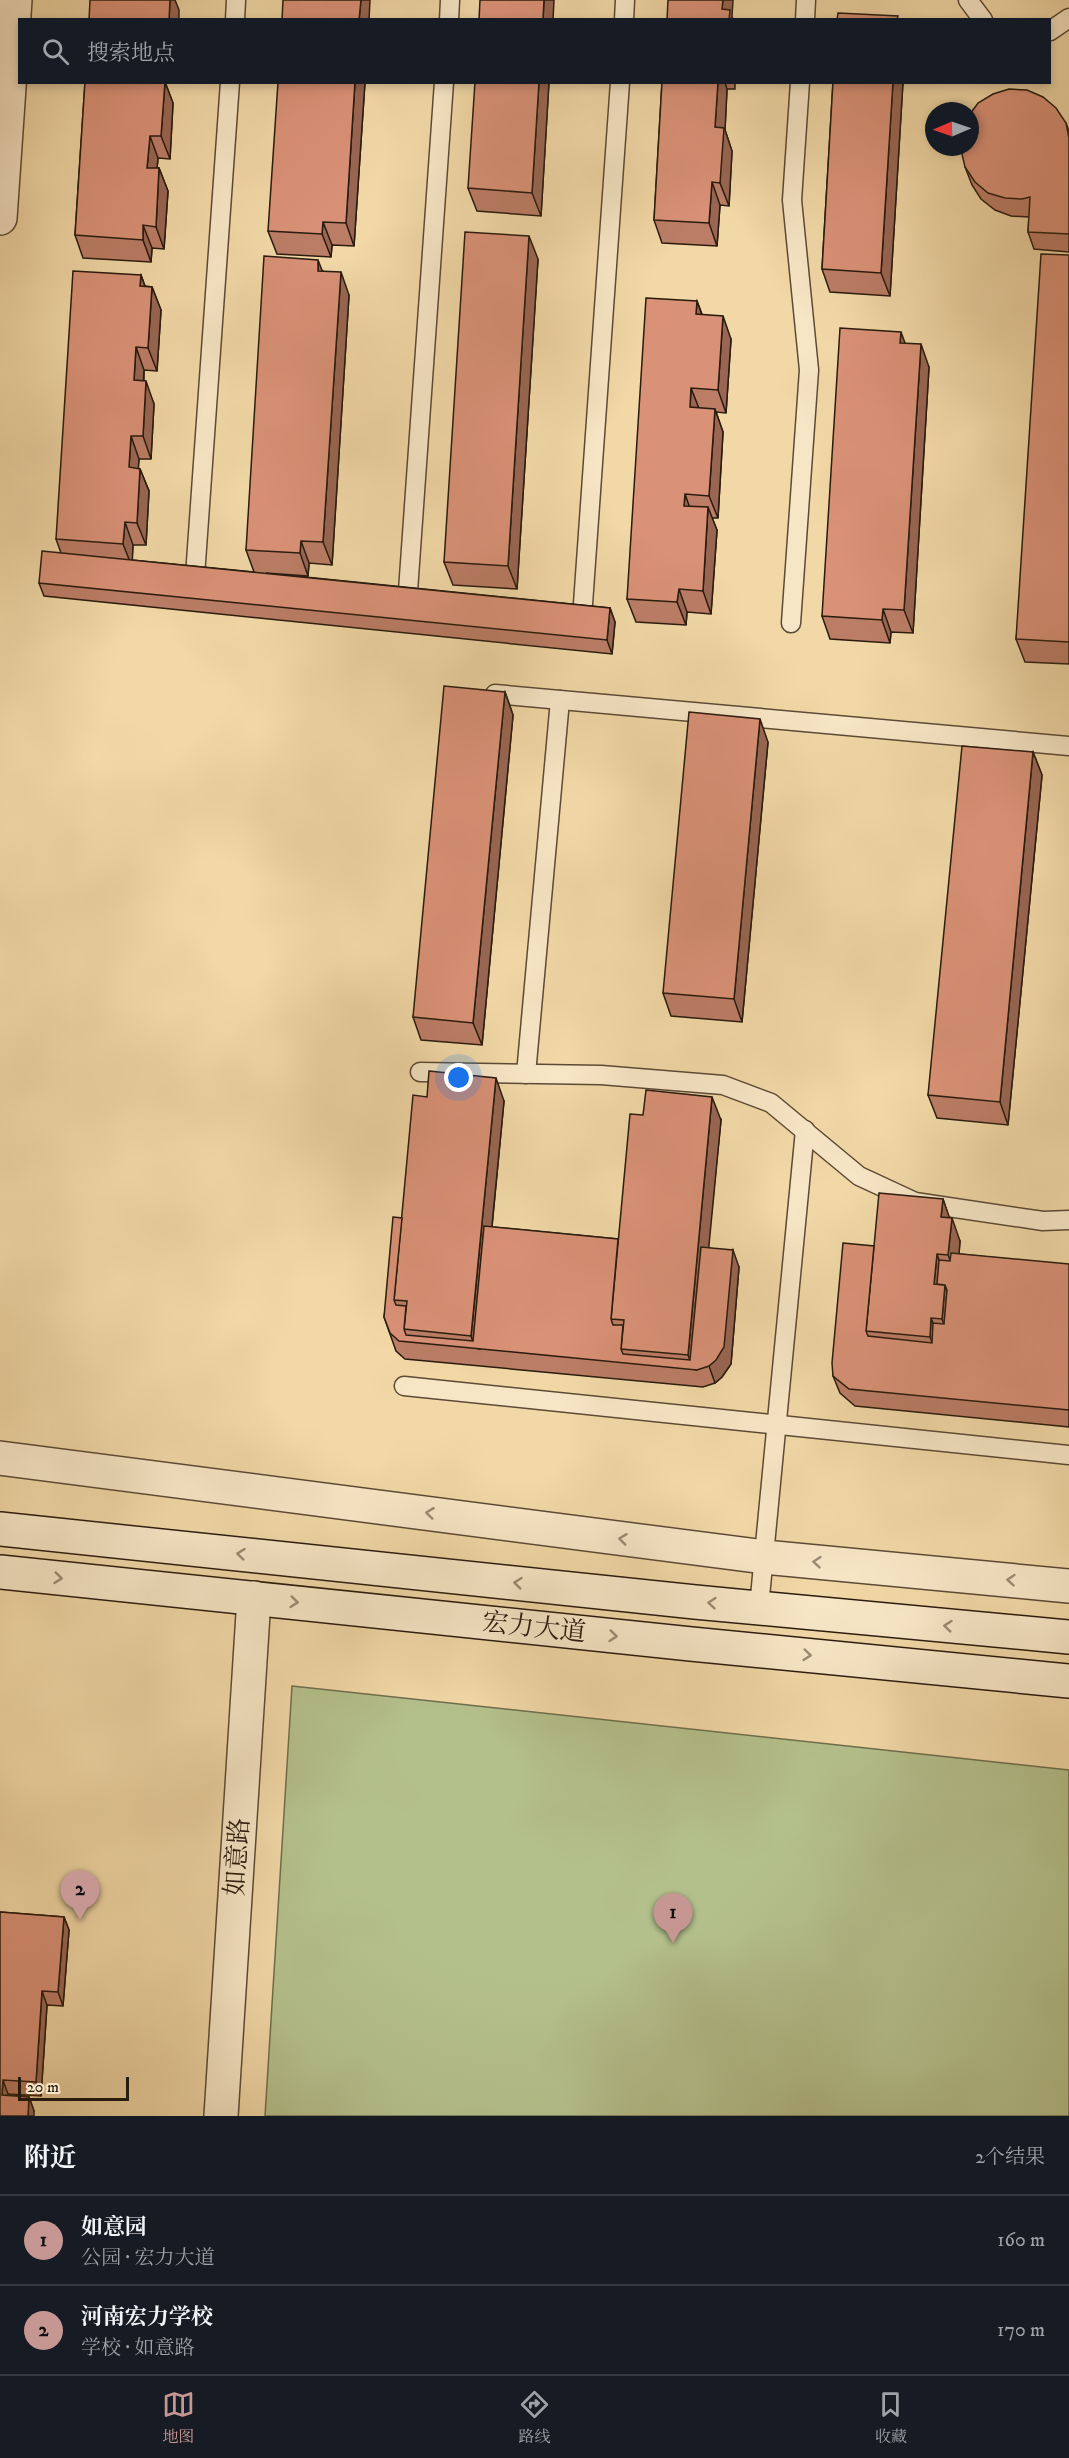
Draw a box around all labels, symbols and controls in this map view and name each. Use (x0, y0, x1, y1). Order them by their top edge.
search box (18, 18, 1051, 84)
icon: search (39, 35, 72, 68)
text: 搜索地点 (87, 40, 175, 67)
north arrow (925, 102, 979, 156)
your location (444, 1063, 473, 1092)
one-way arrow (425, 1508, 434, 1520)
one-way arrow (618, 1533, 628, 1545)
one-way arrow (236, 1548, 245, 1561)
one-way arrow (812, 1556, 821, 1569)
one-way arrow (54, 1571, 63, 1584)
one-way arrow (1006, 1574, 1015, 1587)
one-way arrow (514, 1577, 523, 1590)
one-way arrow (289, 1596, 298, 1608)
one-way arrow (708, 1597, 717, 1610)
street label: 宏力大道 (481, 1606, 587, 1650)
one-way arrow (944, 1620, 953, 1633)
one-way arrow (609, 1629, 618, 1642)
one-way arrow (803, 1648, 812, 1661)
street label: 如意路 (219, 1817, 257, 1897)
pin: 2 (60, 1870, 100, 1920)
pin: 1 (654, 1894, 692, 1943)
scale bar (18, 2074, 129, 2102)
text: 20 m (27, 2077, 59, 2097)
text: 附近 (24, 2142, 76, 2175)
text: 2个结果 (975, 2145, 1045, 2170)
text: 如意园 (81, 2214, 147, 2241)
text: 1 (40, 2228, 47, 2253)
text: 160 m (997, 2228, 1045, 2253)
text: 公园 · 宏力大道 (81, 2246, 214, 2271)
text: 河南宏力学校 (81, 2304, 213, 2331)
text: 2 (39, 2318, 48, 2343)
text: 170 m (997, 2318, 1045, 2343)
text: 学校 · 如意路 (81, 2336, 194, 2361)
tab: 地图 (162, 2388, 195, 2447)
tab: 路线 (518, 2388, 551, 2447)
tab: 收藏 (874, 2388, 907, 2447)

